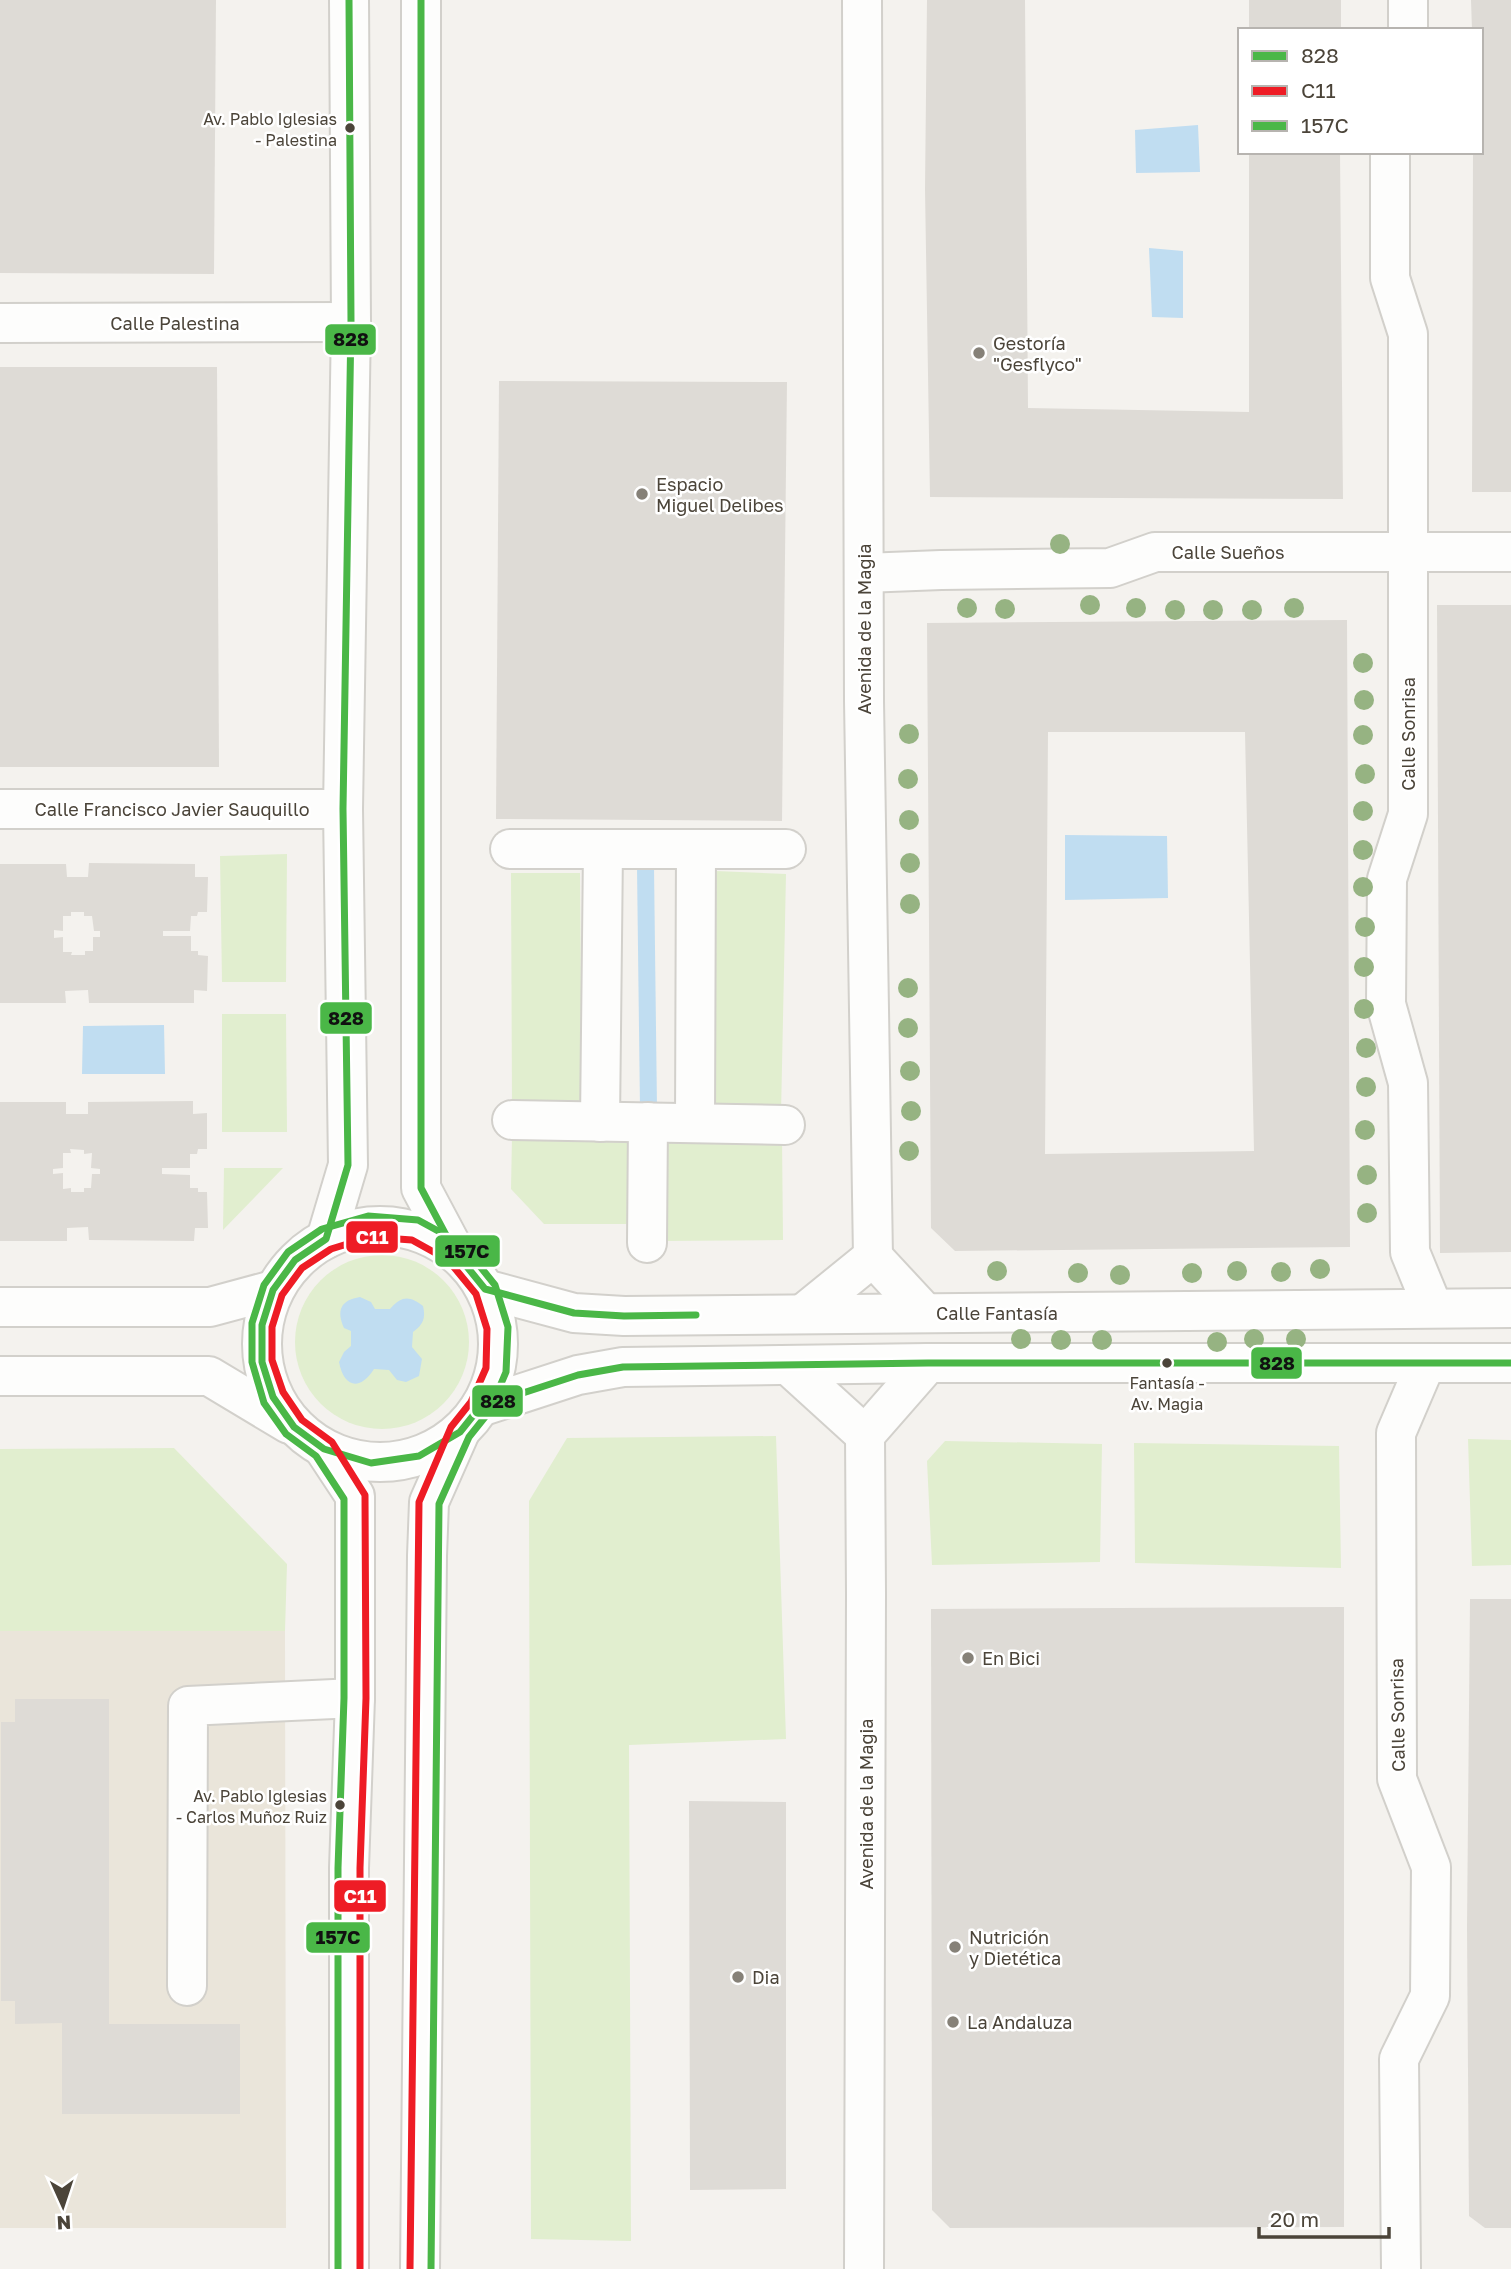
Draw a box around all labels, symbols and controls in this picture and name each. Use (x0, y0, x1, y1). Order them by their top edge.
legend (1238, 28, 1483, 154)
text: 828 (1301, 42, 1339, 68)
text: C11 (1301, 77, 1336, 103)
place label: Av. Pablo Iglesias - Palestina (203, 109, 337, 150)
text: 157C (1301, 112, 1349, 138)
marker: Av. Pablo Iglesias - Palestina (343, 121, 357, 135)
street label: Calle Palestina (110, 312, 240, 334)
line badge: 828 (324, 323, 377, 356)
text: 828 (333, 327, 369, 350)
place label: Gestoría "Gesflyco" (993, 332, 1082, 375)
marker: Gestoría "Gesflyco" (971, 345, 987, 361)
place label: Espacio Miguel Delibes (656, 473, 784, 516)
marker: Espacio Miguel Delibes (634, 486, 650, 502)
street label: Calle Sueños (1172, 541, 1284, 563)
street label: Avenida de la Magia (853, 544, 875, 714)
street label: Calle Sonrisa (1397, 677, 1419, 791)
street label: Calle Francisco Javier Sauquillo (35, 798, 309, 820)
line badge: 828 (319, 1001, 373, 1035)
text: 828 (328, 1006, 364, 1029)
line badge: C11 (345, 1220, 399, 1254)
text: C11 (355, 1225, 389, 1248)
line badge: 157C (434, 1234, 501, 1268)
text: 157C (444, 1239, 490, 1262)
street label: Calle Fantasía (936, 1302, 1058, 1324)
line badge: 828 (1250, 1346, 1303, 1380)
text: 828 (1259, 1351, 1295, 1374)
marker: Fantasía - Av. Magia (1160, 1356, 1174, 1370)
place label: Fantasía - Av. Magia (1129, 1373, 1205, 1414)
line badge: 828 (471, 1384, 524, 1418)
text: 828 (480, 1389, 516, 1412)
place label: En Bici (982, 1647, 1040, 1669)
marker: En Bici (960, 1650, 976, 1666)
street label: Calle Sonrisa (1385, 1658, 1409, 1772)
street label: Avenida de la Magia (855, 1719, 877, 1889)
place label: Av. Pablo Iglesias - Carlos Muñoz Ruiz (176, 1786, 327, 1827)
marker: Av. Pablo Iglesias - Carlos Muñoz Ruiz (333, 1798, 347, 1812)
line badge: C11 (333, 1879, 387, 1913)
text: C11 (343, 1884, 377, 1907)
line badge: 157C (305, 1921, 371, 1954)
text: 157C (315, 1925, 361, 1948)
place label: Nutrición y Dietética (969, 1926, 1061, 1969)
marker: Nutrición y Dietética (947, 1939, 963, 1955)
place label: Dia (752, 1966, 780, 1988)
marker: Dia (730, 1969, 746, 1985)
place label: La Andaluza (967, 2011, 1072, 2033)
marker: La Andaluza (945, 2014, 961, 2030)
north arrow (28, 2171, 98, 2241)
scale bar (1259, 2196, 1388, 2240)
text: 20 m (1270, 2206, 1319, 2232)
text: N (56, 2212, 72, 2235)

